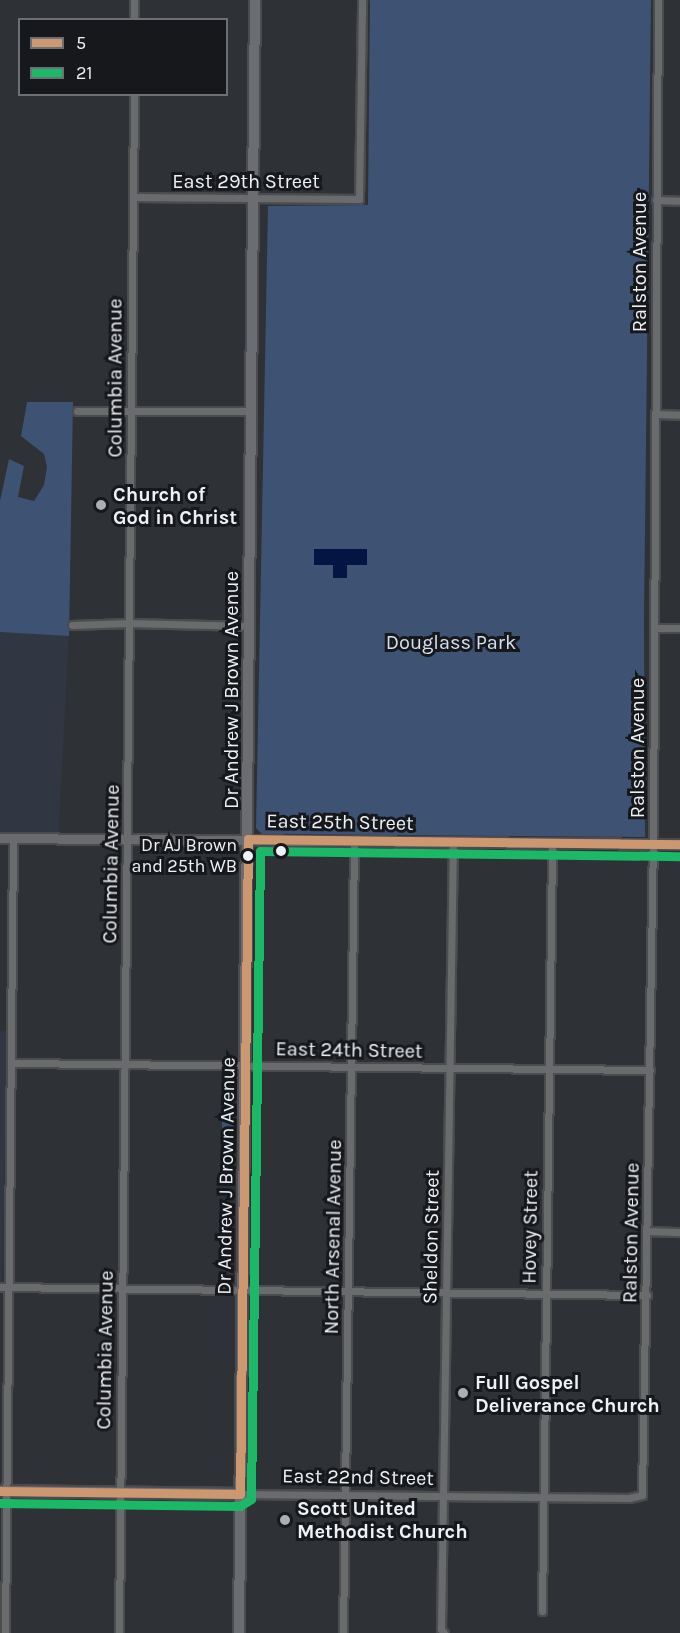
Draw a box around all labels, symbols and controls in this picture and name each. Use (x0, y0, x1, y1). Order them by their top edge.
legend (18, 18, 228, 96)
text: 5 (76, 32, 86, 54)
text: 21 (76, 62, 92, 84)
street label: East 29th Street (172, 169, 320, 193)
street label: Ralston Avenue (627, 192, 651, 332)
street label: Columbia Avenue (103, 299, 127, 457)
place label: Church of God in Christ (113, 482, 237, 529)
marker: Church of God in Christ (94, 498, 108, 512)
street label: Dr Andrew J Brown Avenue (219, 571, 243, 809)
park label: Douglass Park (386, 630, 516, 654)
street label: Ralston Avenue (625, 678, 649, 818)
street label: Columbia Avenue (98, 784, 124, 944)
street label: East 25th Street (266, 809, 414, 835)
place label: Dr AJ Brown and 25th WB (132, 835, 237, 878)
unlabelled marker (275, 845, 287, 857)
marker: Dr AJ Brown and 25th WB (242, 850, 254, 862)
street label: East 24th Street (275, 1037, 423, 1063)
street label: Dr Andrew J Brown Avenue (212, 1057, 240, 1295)
street label: North Arsenal Avenue (319, 1139, 347, 1335)
street label: Ralston Avenue (618, 1163, 644, 1303)
street label: Sheldon Street (418, 1170, 444, 1304)
street label: Hovey Street (517, 1170, 543, 1284)
street label: Columbia Avenue (92, 1270, 118, 1430)
place label: Full Gospel Deliverance Church (475, 1370, 660, 1417)
marker: Full Gospel Deliverance Church (456, 1386, 470, 1400)
street label: East 22nd Street (282, 1464, 434, 1490)
place label: Scott United Methodist Church (297, 1496, 468, 1543)
marker: Scott United Methodist Church (278, 1513, 292, 1527)

